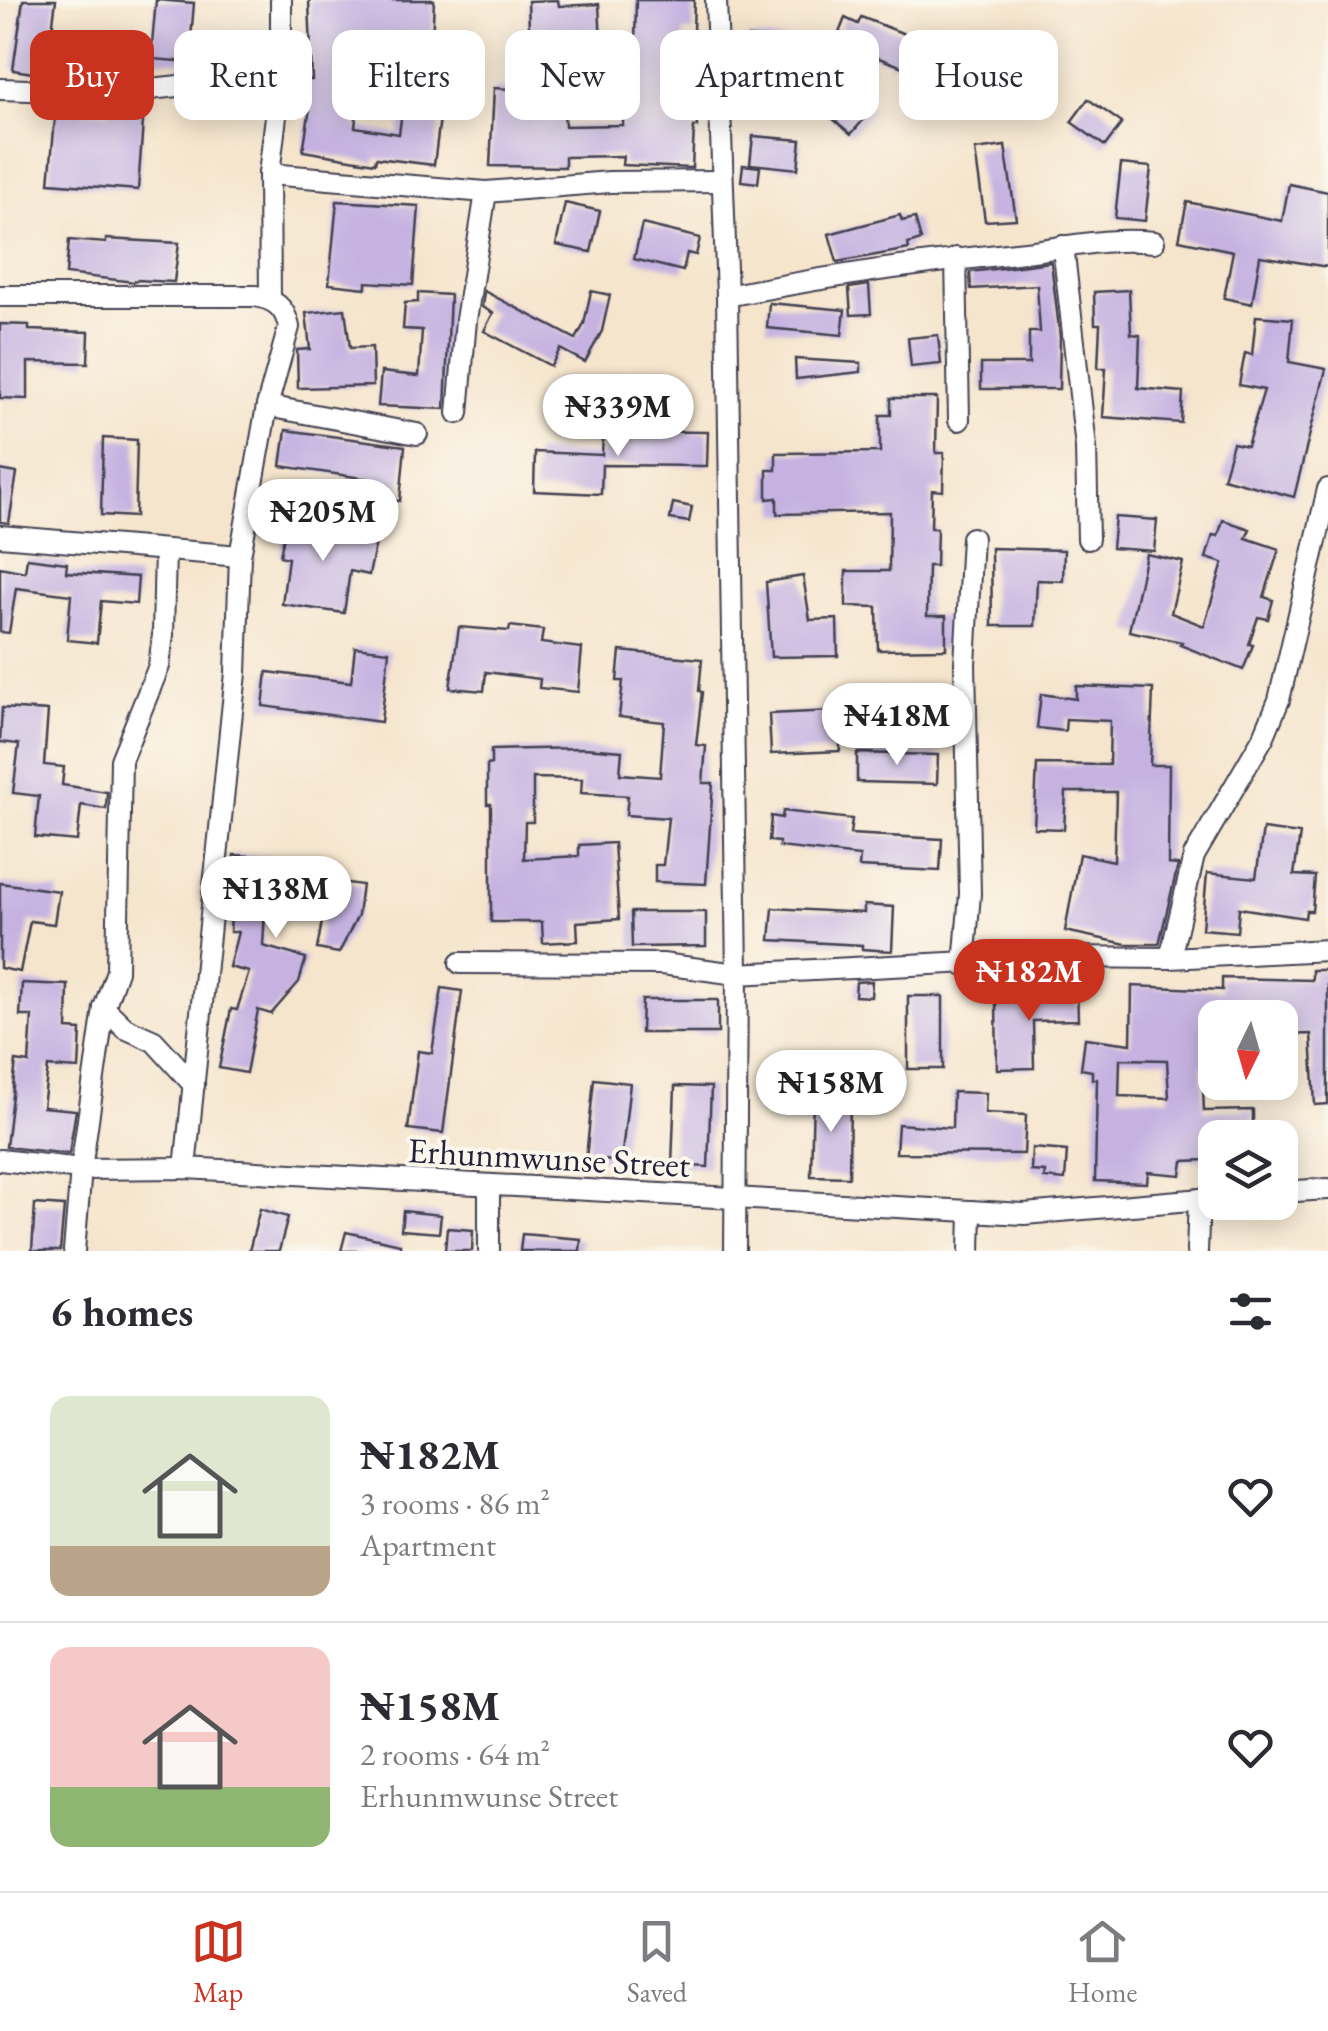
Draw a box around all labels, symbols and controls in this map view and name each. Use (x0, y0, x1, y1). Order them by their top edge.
chip: Buy (30, 30, 154, 120)
chip: Rent (174, 30, 312, 120)
chip: Filters (332, 30, 485, 120)
chip: New (505, 30, 640, 120)
chip: Apartment (660, 30, 879, 120)
chip: House (899, 30, 1058, 120)
pin: ₦339M (548, 374, 688, 459)
text: ₦339M (565, 385, 671, 427)
pin: ₦205M (253, 479, 393, 564)
text: ₦205M (270, 490, 376, 532)
pin: ₦418M (827, 683, 967, 768)
text: ₦418M (844, 694, 950, 736)
pin: ₦138M (206, 856, 346, 941)
text: ₦138M (223, 867, 329, 909)
pin: ₦182M (959, 939, 1099, 1024)
text: ₦182M (976, 950, 1082, 992)
north arrow (1198, 1000, 1298, 1100)
map controls (1198, 1000, 1298, 1220)
pin: ₦158M (761, 1050, 901, 1135)
text: ₦158M (778, 1061, 884, 1103)
button: layers (1198, 1120, 1298, 1220)
street label: Erhunmwunse Street (407, 1127, 691, 1187)
text: 6 homes (50, 1284, 193, 1339)
icon: filters (1223, 1284, 1278, 1339)
text: ₦182M (360, 1427, 500, 1482)
icon: home (130, 1436, 250, 1556)
icon: heart (1223, 1469, 1278, 1524)
text: 3 rooms · 86 m² (360, 1482, 550, 1524)
text: Apartment (360, 1524, 496, 1566)
text: ₦158M (360, 1678, 500, 1733)
icon: home (130, 1687, 250, 1807)
icon: heart (1223, 1720, 1278, 1775)
text: 2 rooms · 64 m² (360, 1733, 550, 1775)
text: Erhunmwunse Street (360, 1775, 618, 1817)
tab: Map (191, 1914, 246, 2010)
tab: Saved (627, 1914, 687, 2010)
tab: Home (1068, 1914, 1137, 2010)

